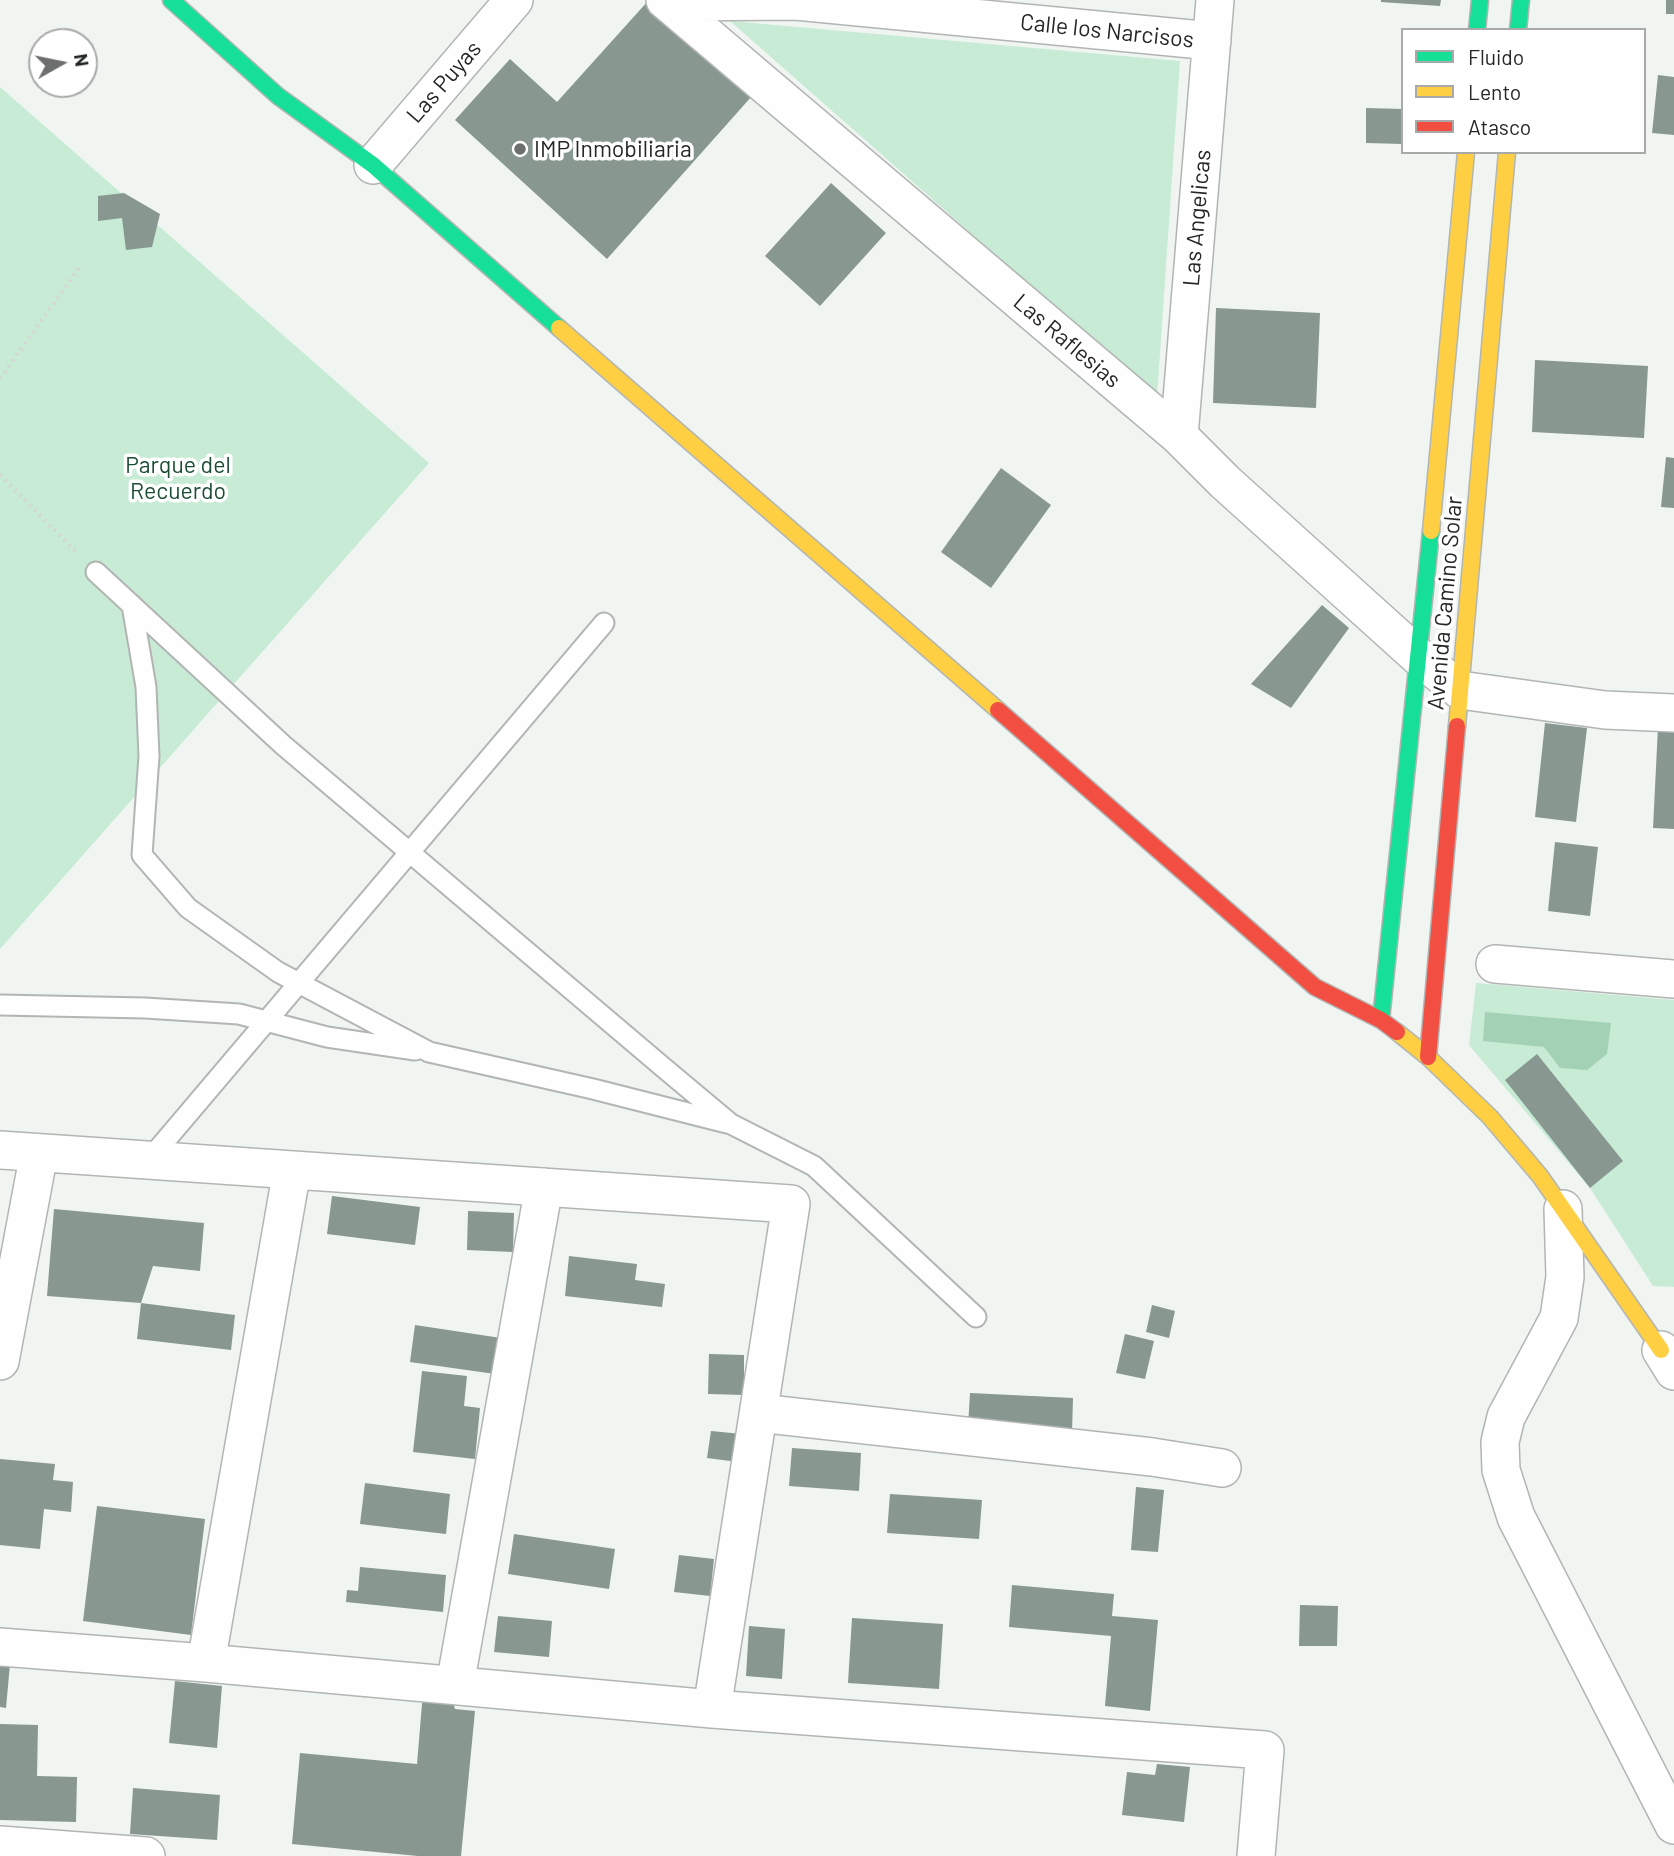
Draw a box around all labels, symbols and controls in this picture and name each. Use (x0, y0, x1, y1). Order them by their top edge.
street label: Calle los Narcisos (1019, 8, 1195, 54)
north arrow (28, 28, 98, 98)
legend (1401, 28, 1646, 154)
street label: Las Puyas (401, 35, 487, 129)
text: Fluido (1468, 44, 1524, 69)
text: N (70, 52, 95, 68)
text: Lento (1468, 79, 1521, 104)
text: Atasco (1468, 114, 1531, 139)
place label: IMP Inmobiliaria (534, 135, 692, 163)
marker: IMP Inmobiliaria (512, 141, 528, 157)
street label: Las Angelicas (1177, 148, 1217, 288)
street label: Las Raflesias (1008, 288, 1126, 394)
park label: Parque del Recuerdo (125, 451, 231, 505)
street label: Avenida Camino Solar (1422, 495, 1468, 711)

